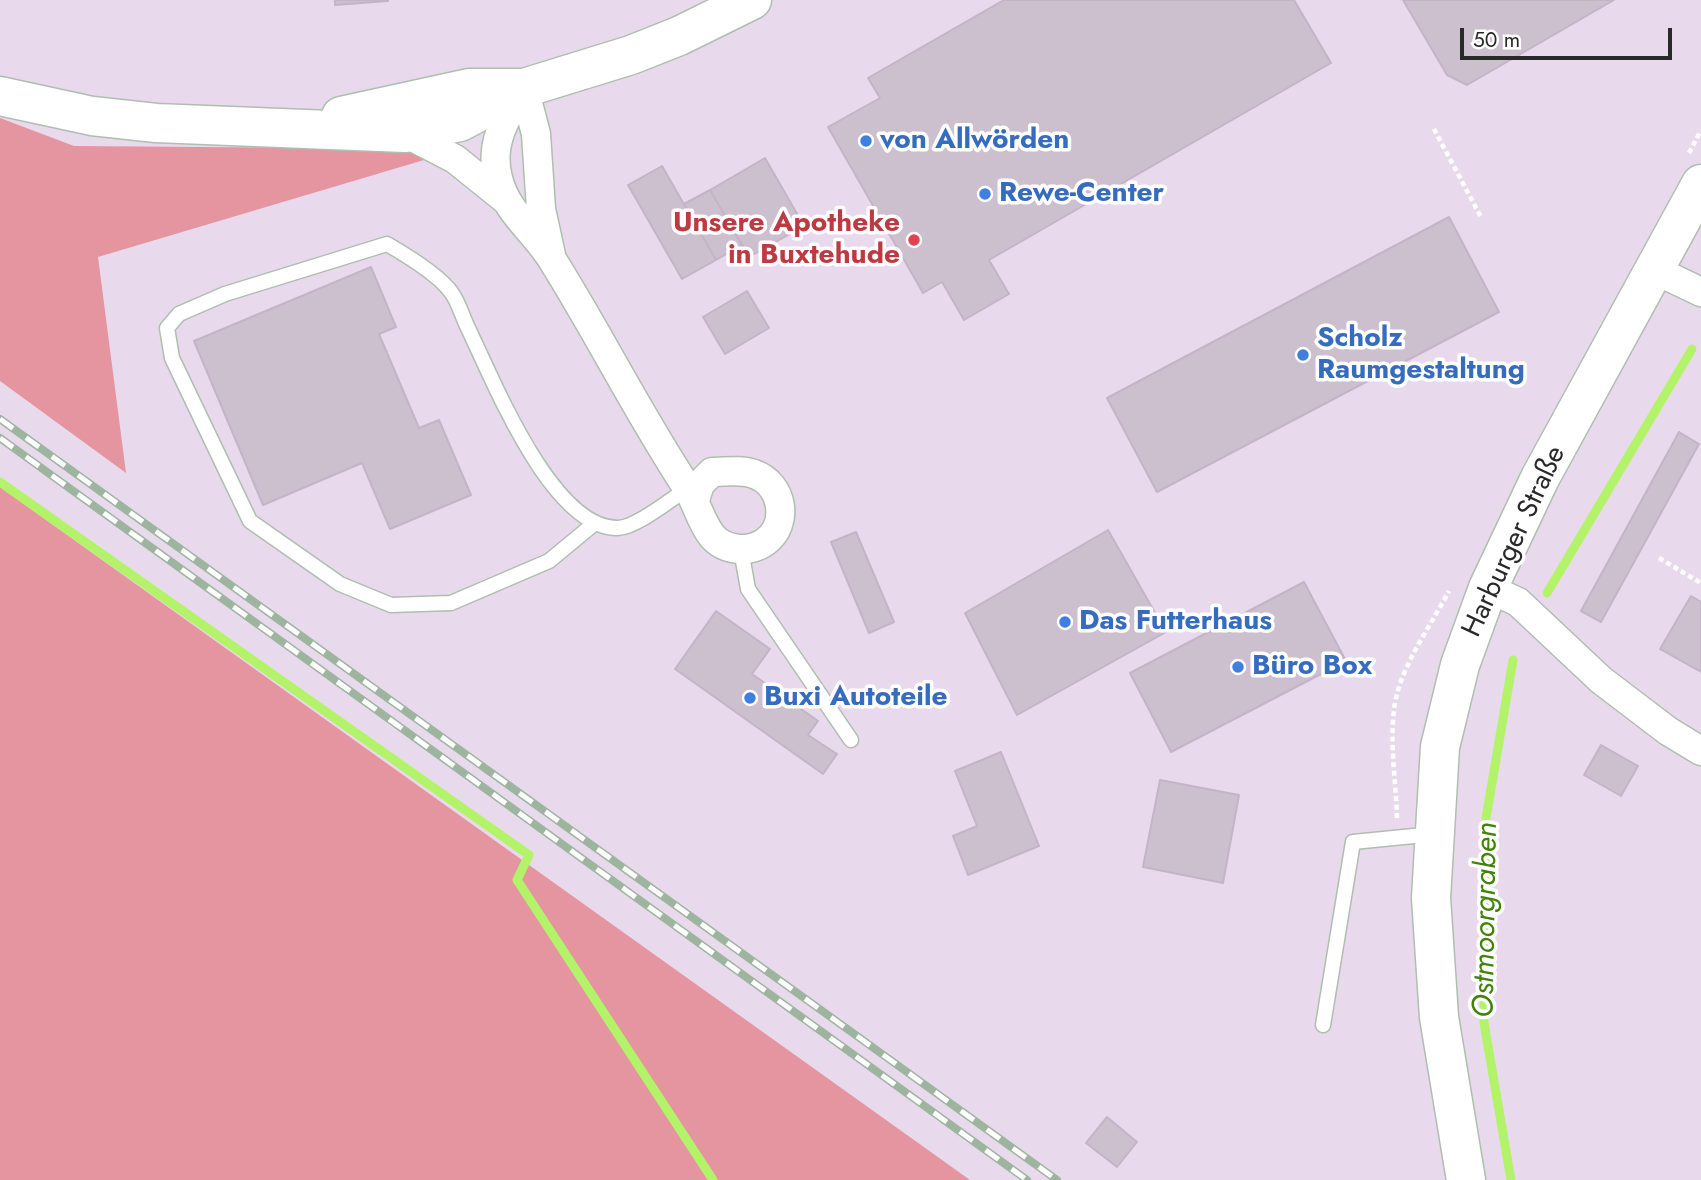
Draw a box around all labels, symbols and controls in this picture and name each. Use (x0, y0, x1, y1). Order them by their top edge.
scale bar (1463, 14, 1675, 58)
text: 50 m (1473, 25, 1520, 55)
place label: von Allwörden (880, 124, 1069, 158)
marker: von Allwörden (858, 133, 874, 149)
place label: Rewe-Center (999, 177, 1164, 211)
marker: Rewe-Center (977, 186, 993, 202)
place label: Unsere Apotheke in Buxtehude (673, 207, 900, 273)
marker: Unsere Apotheke in Buxtehude (906, 232, 922, 248)
place label: Scholz Raumgestaltung (1317, 322, 1525, 388)
marker: Scholz Raumgestaltung (1295, 347, 1311, 363)
street label: Harburger Straße (1456, 441, 1574, 643)
place label: Das Futterhaus (1079, 605, 1272, 639)
marker: Das Futterhaus (1057, 614, 1073, 630)
place label: Büro Box (1252, 650, 1372, 684)
marker: Büro Box (1230, 659, 1246, 675)
place label: Buxi Autoteile (764, 681, 948, 715)
marker: Buxi Autoteile (742, 690, 758, 706)
water label: Ostmoorgraben (1467, 822, 1507, 1018)

